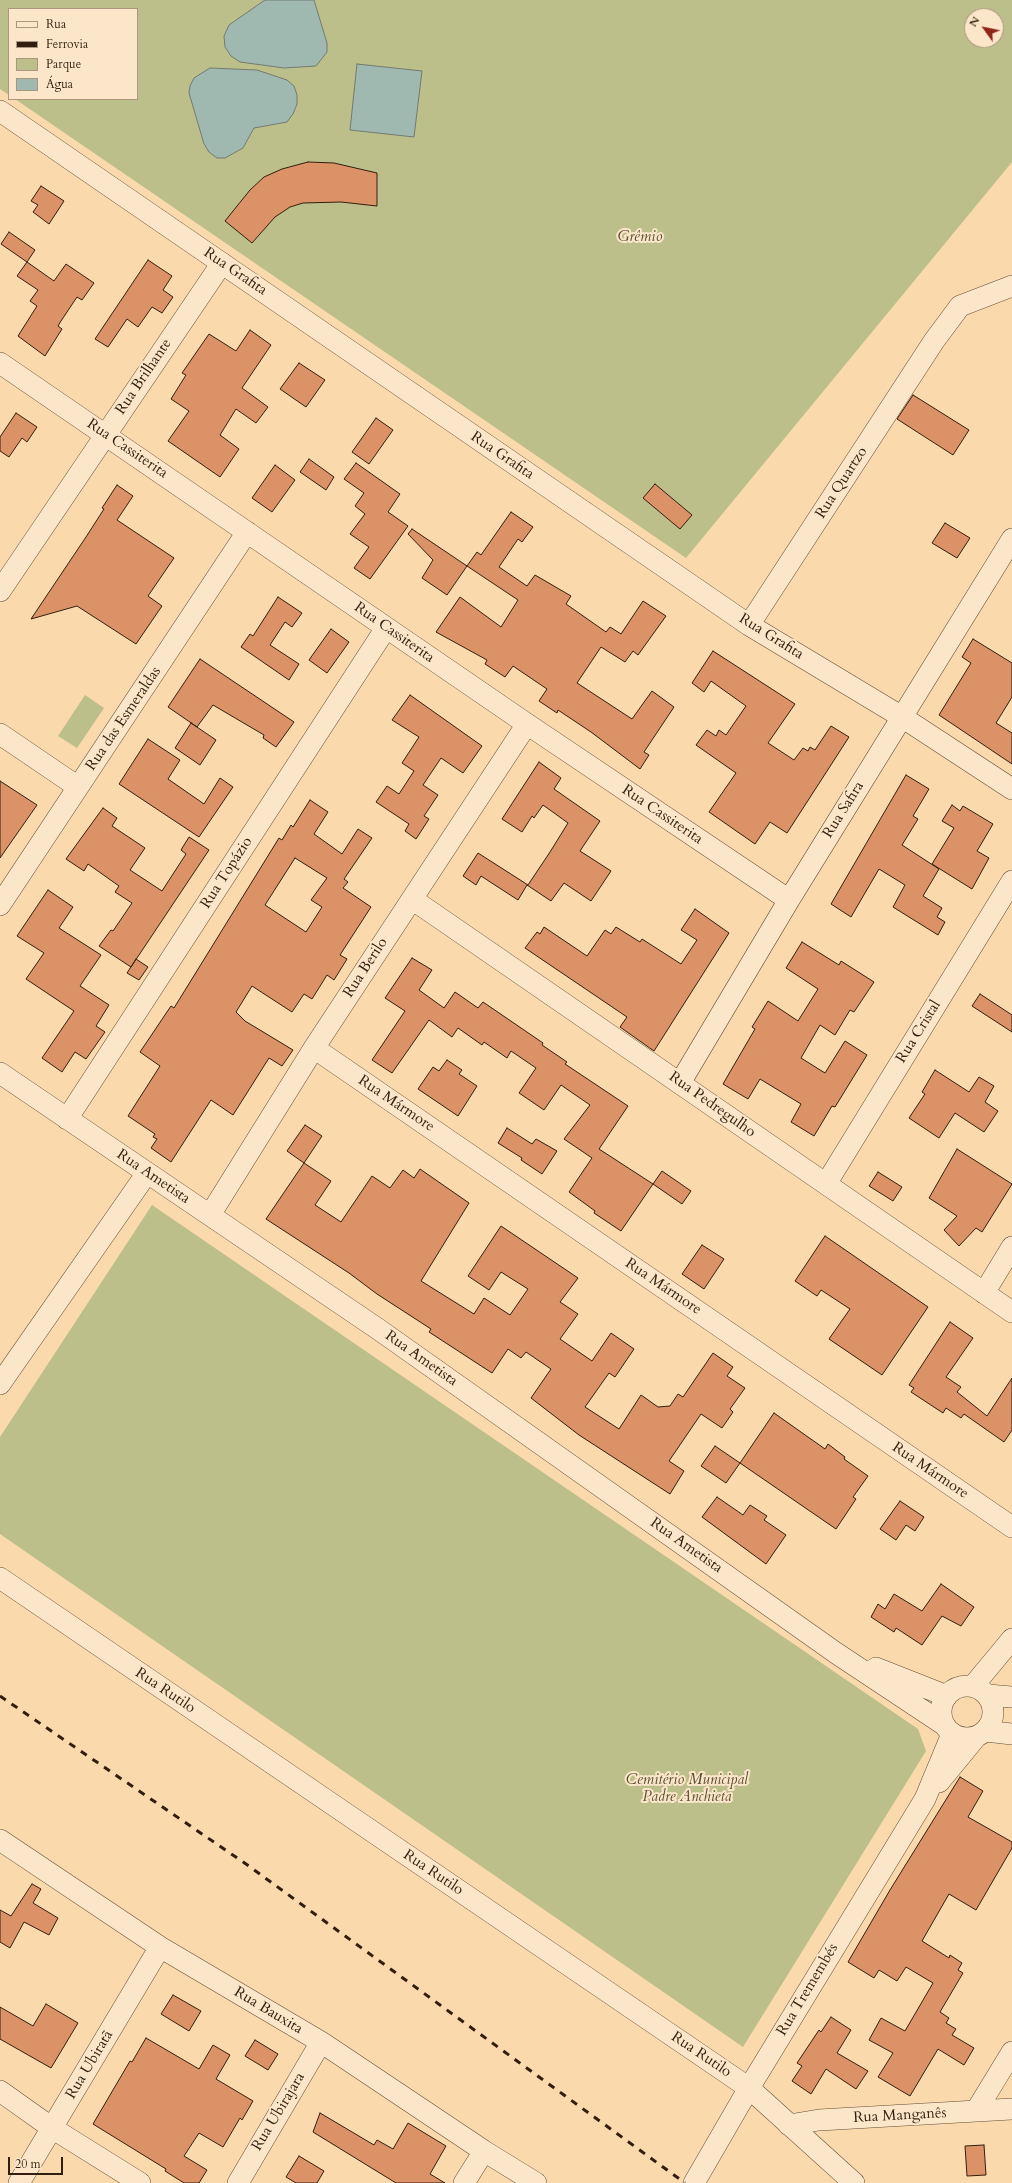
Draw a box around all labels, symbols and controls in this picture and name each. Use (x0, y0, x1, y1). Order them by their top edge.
legend (8, 8, 138, 100)
north arrow (964, 8, 1004, 48)
text: N (965, 14, 983, 30)
text: Rua (46, 16, 66, 32)
text: Ferrovia (46, 36, 88, 52)
text: Parque (46, 56, 81, 72)
text: Água (46, 76, 73, 92)
park label: Grêmio (618, 229, 662, 247)
street label: Rua Grafita (200, 244, 270, 300)
street label: Rua Brilhante (112, 336, 176, 418)
street label: Rua Cassiterita (83, 415, 171, 483)
street label: Rua Grafita (467, 428, 537, 484)
street label: Rua Quartzo (812, 444, 872, 522)
street label: Rua Cassiterita (350, 599, 438, 667)
street label: Rua Grafita (735, 610, 807, 664)
street label: Rua das Esmeraldas (83, 664, 165, 774)
street label: Rua Safira (820, 778, 868, 842)
street label: Rua Cassiterita (618, 781, 706, 849)
street label: Rua Topázio (197, 834, 257, 912)
street label: Rua Berilo (340, 935, 392, 1001)
street label: Rua Cristal (893, 997, 945, 1067)
street label: Rua Pedregulho (665, 1068, 759, 1142)
street label: Rua Mármore (354, 1072, 438, 1136)
street label: Rua Ametista (113, 1146, 193, 1208)
street label: Rua Mármore (621, 1255, 705, 1319)
street label: Rua Ametista (381, 1327, 461, 1391)
street label: Rua Mármore (888, 1439, 972, 1503)
street label: Rua Ametista (646, 1514, 726, 1578)
street label: Rua Rutilo (132, 1664, 198, 1718)
park label: Cemitério Municipal Padre Anchieta (626, 1772, 748, 1807)
street label: Rua Rutilo (400, 1846, 466, 1900)
street label: Rua Tremembés (773, 1941, 843, 2039)
street label: Rua Bauxita (230, 1983, 306, 2039)
street label: Rua Ubiratã (62, 2027, 118, 2103)
street label: Rua Rutilo (668, 2028, 734, 2082)
street label: Rua Ubirajara (249, 2070, 309, 2154)
street label: Rua Manganês (853, 2105, 947, 2127)
scale bar (10, 2149, 65, 2175)
text: 20 m (15, 2156, 41, 2172)

